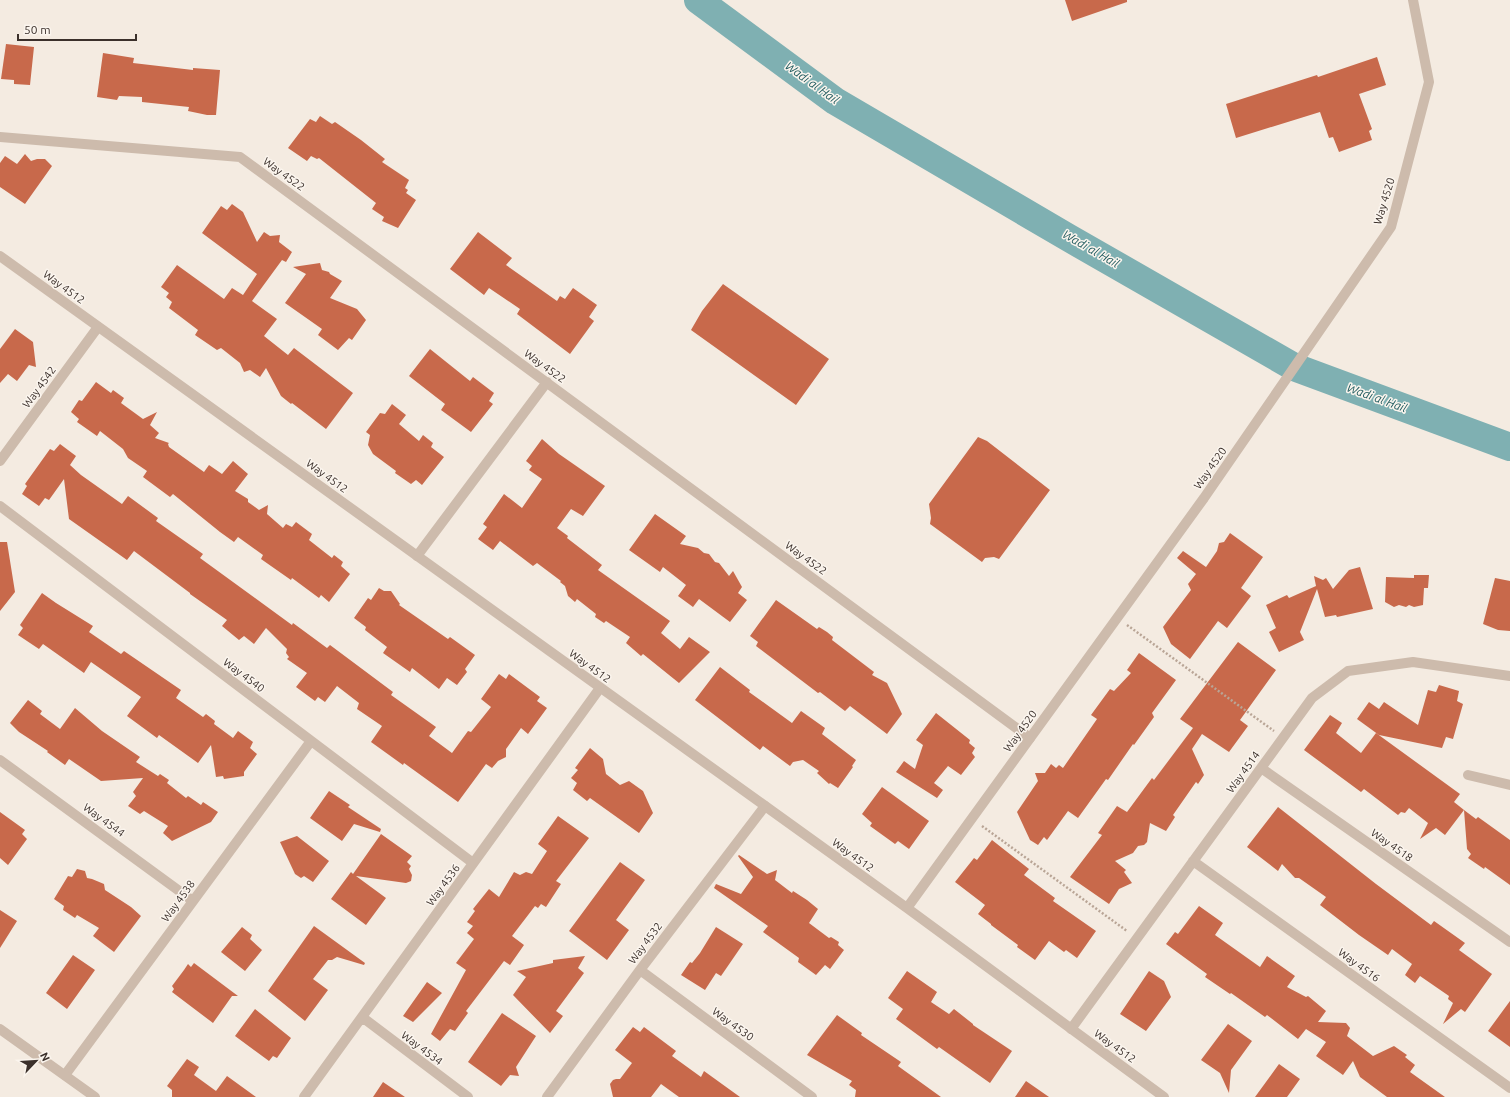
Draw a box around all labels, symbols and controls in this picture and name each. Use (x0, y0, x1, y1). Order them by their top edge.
scale bar (18, 16, 136, 42)
text: 50 m (24, 23, 51, 36)
water label: Wadi al Hail (783, 59, 842, 107)
street label: Way 4522 (261, 155, 307, 193)
street label: Way 4520 (1371, 176, 1397, 226)
water label: Wadi al Hail (1061, 227, 1122, 270)
street label: Way 4512 (41, 268, 87, 306)
street label: Way 4522 (522, 347, 568, 385)
street label: Way 4542 (20, 364, 58, 410)
water label: Wadi al Hail (1345, 381, 1410, 415)
street label: Way 4520 (1191, 445, 1229, 491)
street label: Way 4512 (304, 457, 350, 495)
street label: Way 4522 (783, 539, 829, 577)
street label: Way 4512 (567, 647, 613, 685)
street label: Way 4540 (221, 656, 267, 694)
street label: Way 4520 (1001, 708, 1039, 754)
street label: Way 4514 (1224, 749, 1262, 795)
street label: Way 4544 (81, 801, 127, 839)
street label: Way 4518 (1369, 826, 1415, 864)
street label: Way 4512 (830, 836, 876, 874)
street label: Way 4536 (424, 862, 462, 908)
street label: Way 4538 (159, 878, 197, 924)
street label: Way 4532 (626, 920, 664, 966)
street label: Way 4516 (1336, 946, 1382, 984)
street label: Way 4530 (710, 1005, 756, 1043)
street label: Way 4512 (1092, 1027, 1138, 1065)
street label: Way 4534 (399, 1029, 445, 1067)
north arrow (16, 1041, 56, 1081)
text: N (38, 1051, 52, 1063)

